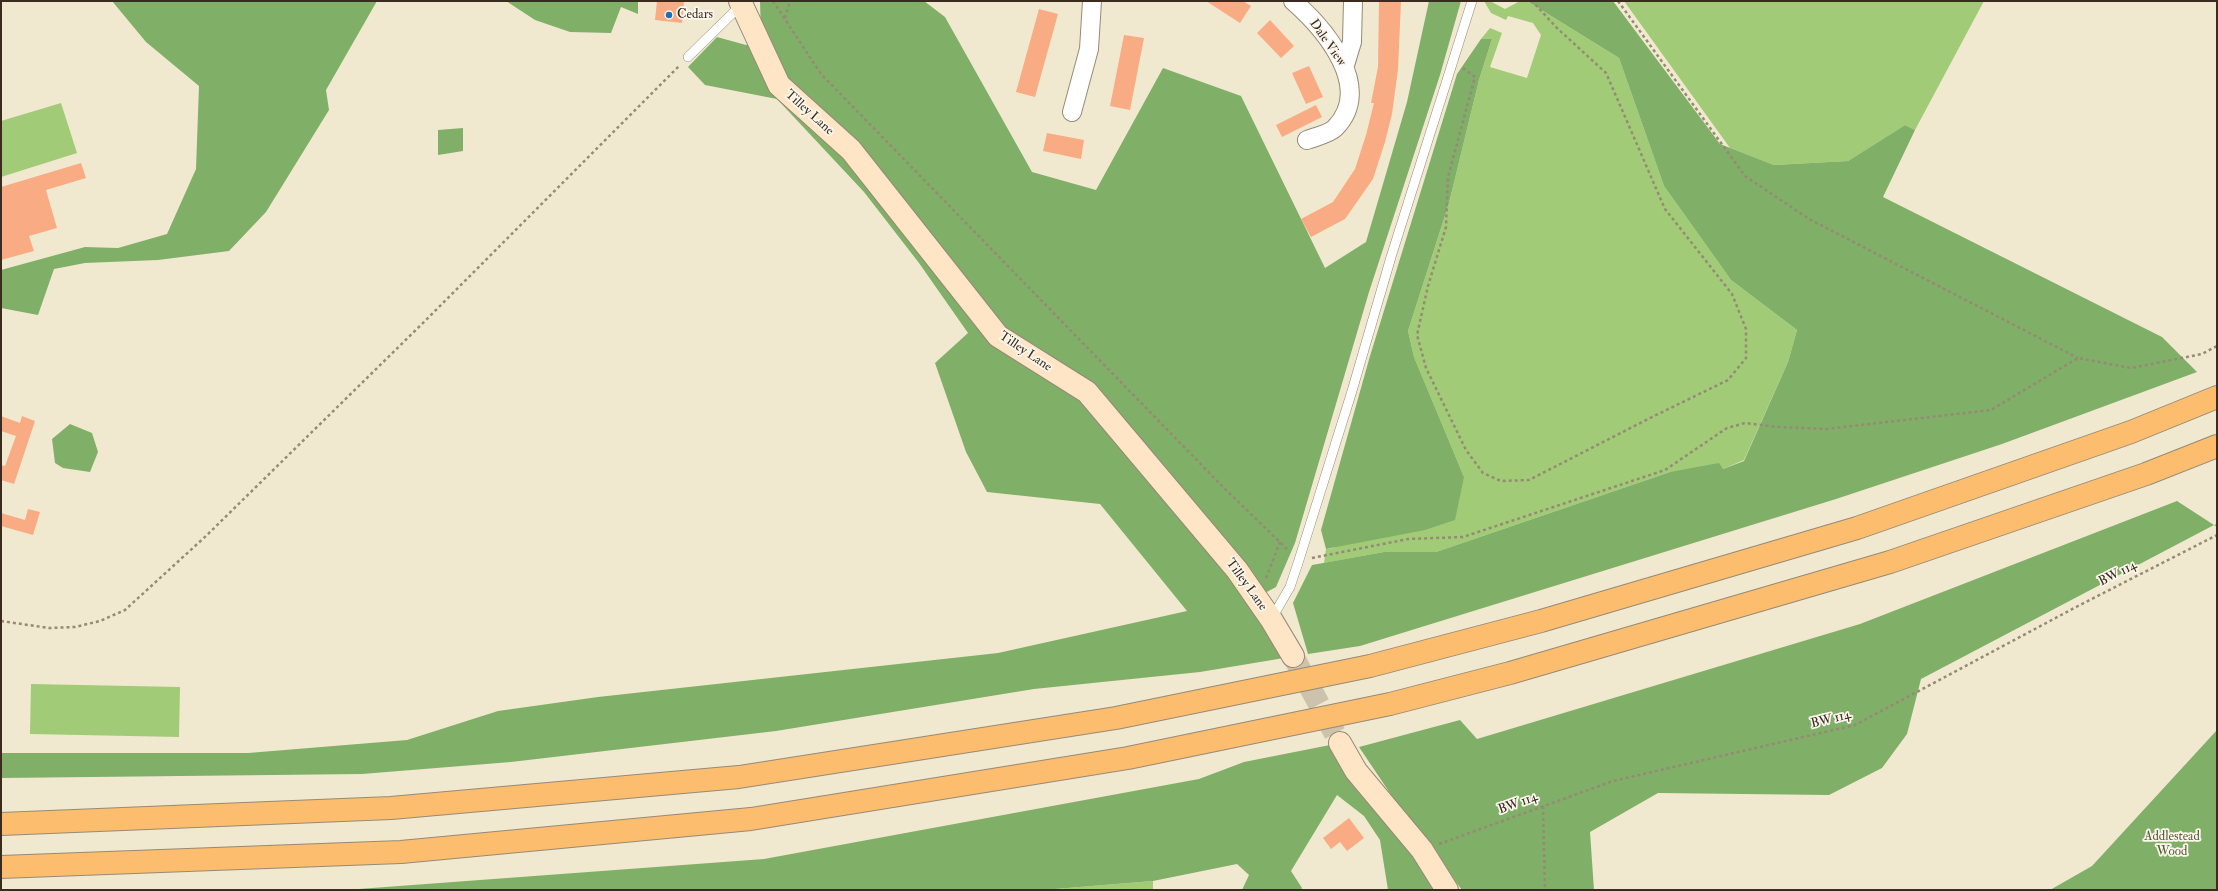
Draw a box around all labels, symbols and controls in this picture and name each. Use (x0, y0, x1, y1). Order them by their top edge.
place label: Cedars (677, 7, 713, 23)
marker: Cedars (664, 10, 674, 20)
street label: Dale View (1305, 17, 1349, 69)
street label: Tilley Lane (781, 87, 837, 139)
street label: Tilley Lane (996, 329, 1054, 375)
street label: Tilley Lane (1222, 556, 1270, 614)
street label: BW 114 (2096, 558, 2140, 590)
street label: BW 114 (1809, 708, 1853, 732)
street label: BW 114 (1496, 790, 1540, 818)
park label: Addlestead Wood (2144, 829, 2200, 860)

